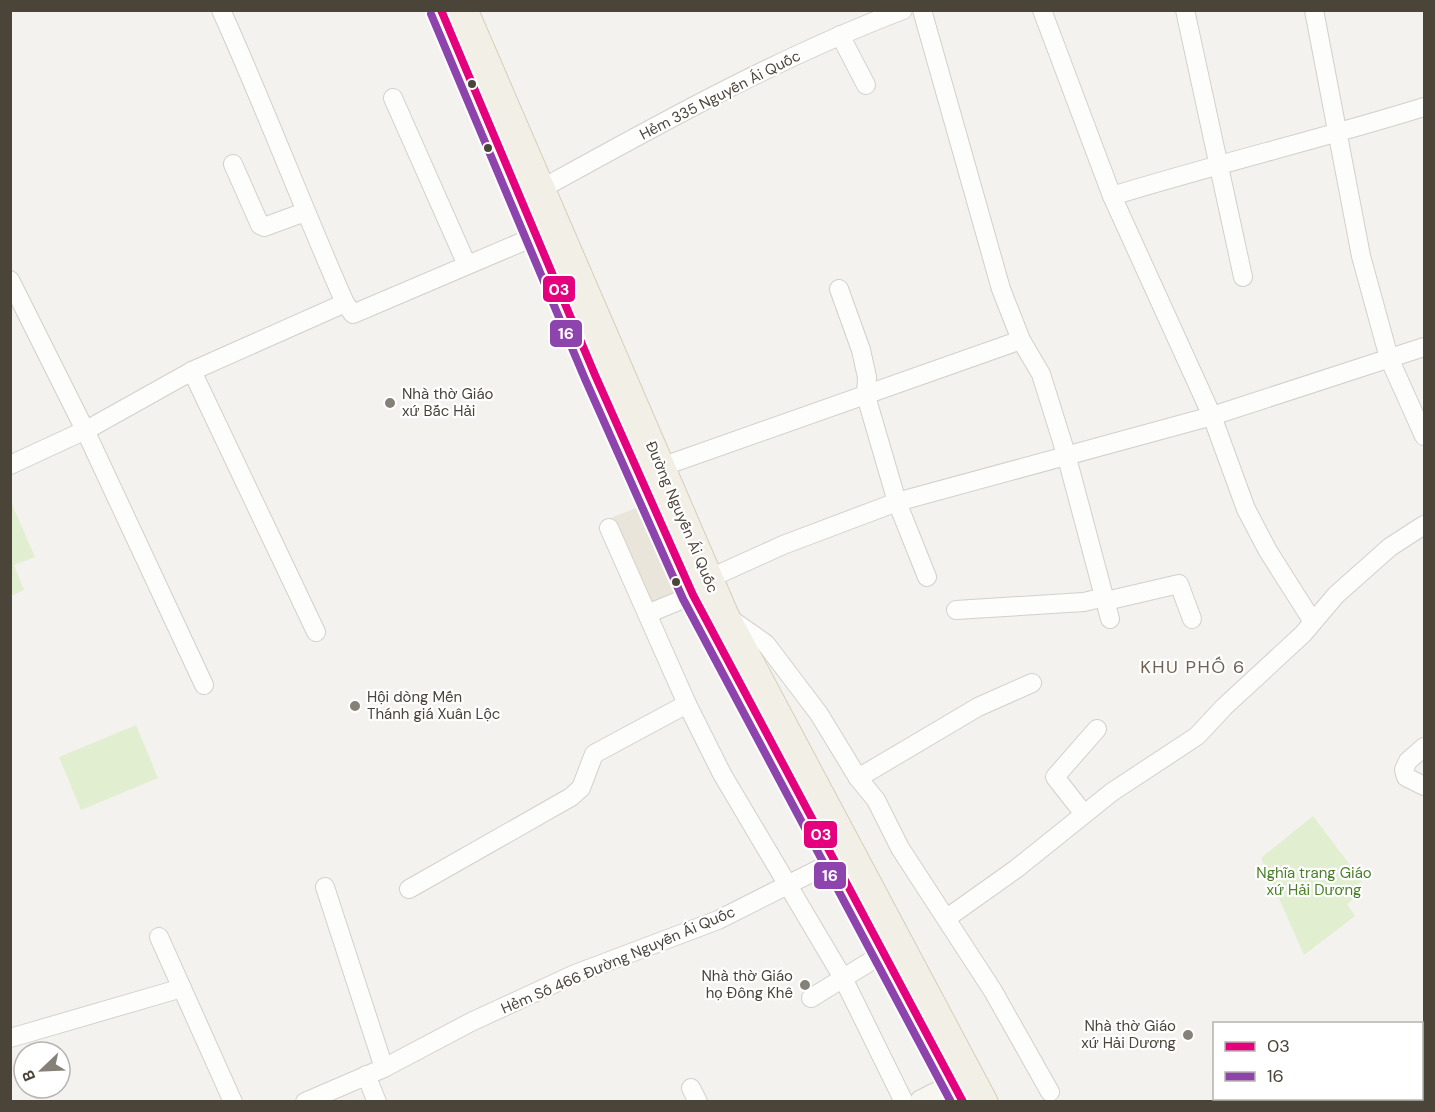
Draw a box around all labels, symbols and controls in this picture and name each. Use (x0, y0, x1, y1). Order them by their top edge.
street label: Hẻm 335 Nguyễn Ái Quốc (636, 46, 804, 144)
unlabelled marker (466, 78, 478, 90)
unlabelled marker (482, 142, 494, 154)
line badge: 03 (542, 275, 576, 303)
text: 03 (549, 279, 569, 300)
line badge: 16 (549, 319, 583, 348)
text: 16 (558, 323, 574, 344)
place label: Nhà thờ Giáo xứ Bắc Hải (402, 384, 494, 421)
marker: Nhà thờ Giáo xứ Bắc Hải (383, 396, 397, 410)
street label: Đường Nguyễn Ái Quốc (641, 438, 723, 596)
unlabelled marker (670, 576, 682, 588)
district label: KHU PHỐ 6 (1140, 655, 1246, 679)
place label: Hội dòng Mến Thánh giá Xuân Lộc (367, 687, 500, 724)
marker: Hội dòng Mến Thánh giá Xuân Lộc (348, 699, 362, 713)
line badge: 03 (803, 820, 838, 849)
text: 03 (811, 824, 831, 845)
line badge: 16 (813, 861, 847, 890)
park label: Nghĩa trang Giáo xứ Hải Dương (1256, 863, 1372, 900)
text: 16 (822, 865, 838, 886)
street label: Hẻm Số 466 Đường Nguyễn Ái Quốc (498, 902, 738, 1018)
place label: Nhà thờ Giáo họ Đông Khê (702, 966, 793, 1003)
marker: Nhà thờ Giáo họ Đông Khê (798, 978, 812, 992)
place label: Nhà thờ Giáo xứ Hải Dương (1081, 1016, 1176, 1053)
legend (1213, 1022, 1423, 1100)
marker: Nhà thờ Giáo xứ Hải Dương (1181, 1028, 1195, 1042)
text: 03 (1267, 1034, 1290, 1058)
north arrow (12, 1040, 72, 1100)
text: 16 (1267, 1064, 1284, 1088)
text: B (17, 1067, 40, 1084)

